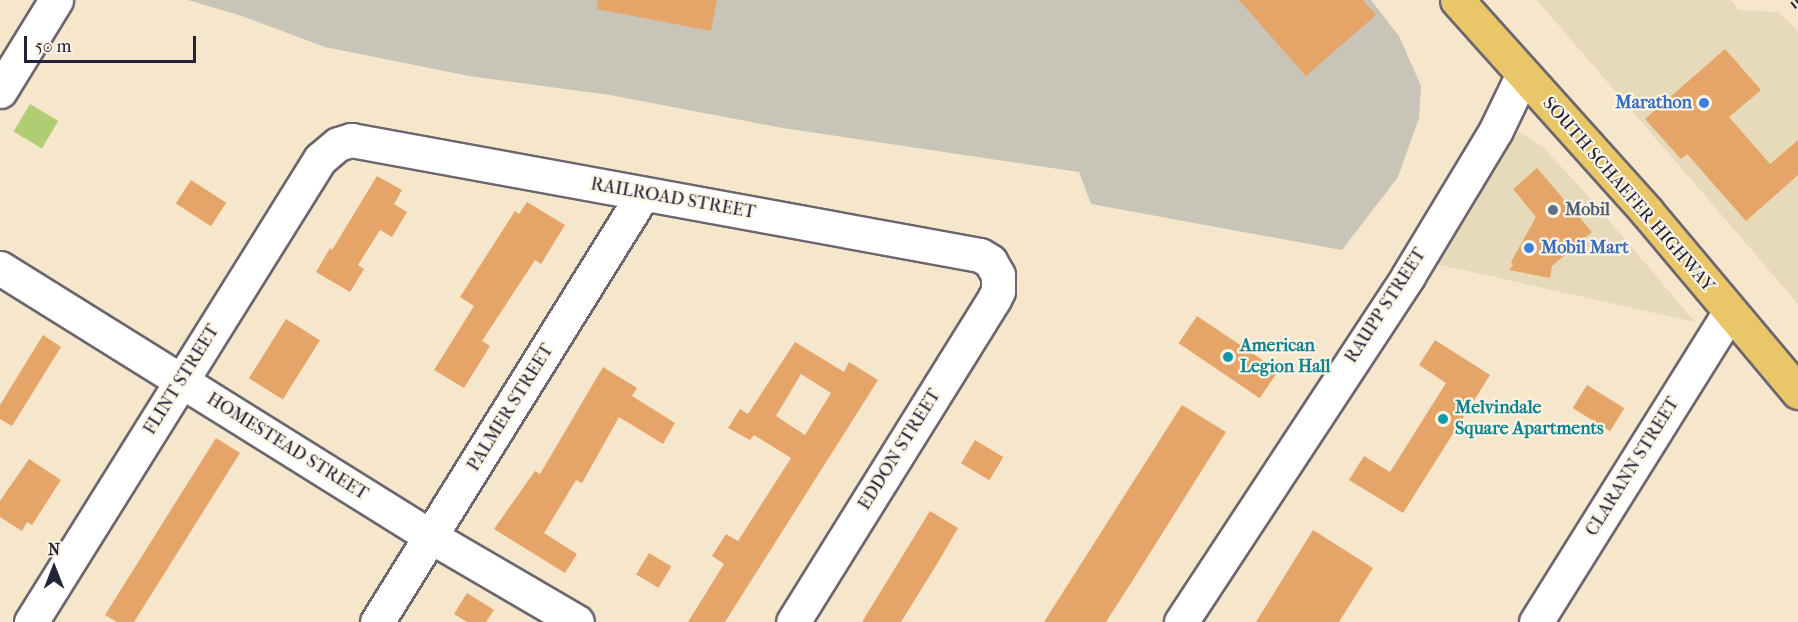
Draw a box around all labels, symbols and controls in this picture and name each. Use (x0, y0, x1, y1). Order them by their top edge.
scale bar (27, 24, 200, 62)
text: 50 m (35, 36, 71, 57)
place label: Marathon (1615, 92, 1692, 114)
street label: SOUTH SCHAEFER HIGHWAY (1537, 93, 1719, 297)
marker: Marathon (1697, 96, 1711, 110)
street label: RAILROAD STREET (589, 174, 757, 224)
place label: Mobil (1565, 199, 1610, 221)
marker: Mobil (1546, 203, 1560, 217)
place label: Mobil Mart (1541, 237, 1629, 259)
marker: Mobil Mart (1522, 241, 1536, 255)
street label: RAUPP STREET (1341, 245, 1431, 367)
street label: FLINT STREET (140, 321, 224, 439)
place label: American Legion Hall (1240, 336, 1331, 378)
street label: PALMER STREET (463, 341, 559, 475)
marker: American Legion Hall (1221, 350, 1235, 364)
street label: EDDON STREET (854, 386, 946, 514)
street label: HOMESTEAD STREET (203, 389, 371, 505)
street label: CLARANN STREET (1582, 394, 1684, 540)
place label: Melvindale Square Apartments (1455, 398, 1604, 440)
marker: Melvindale Square Apartments (1436, 412, 1450, 426)
north arrow (24, 538, 84, 598)
text: N (48, 540, 60, 559)

